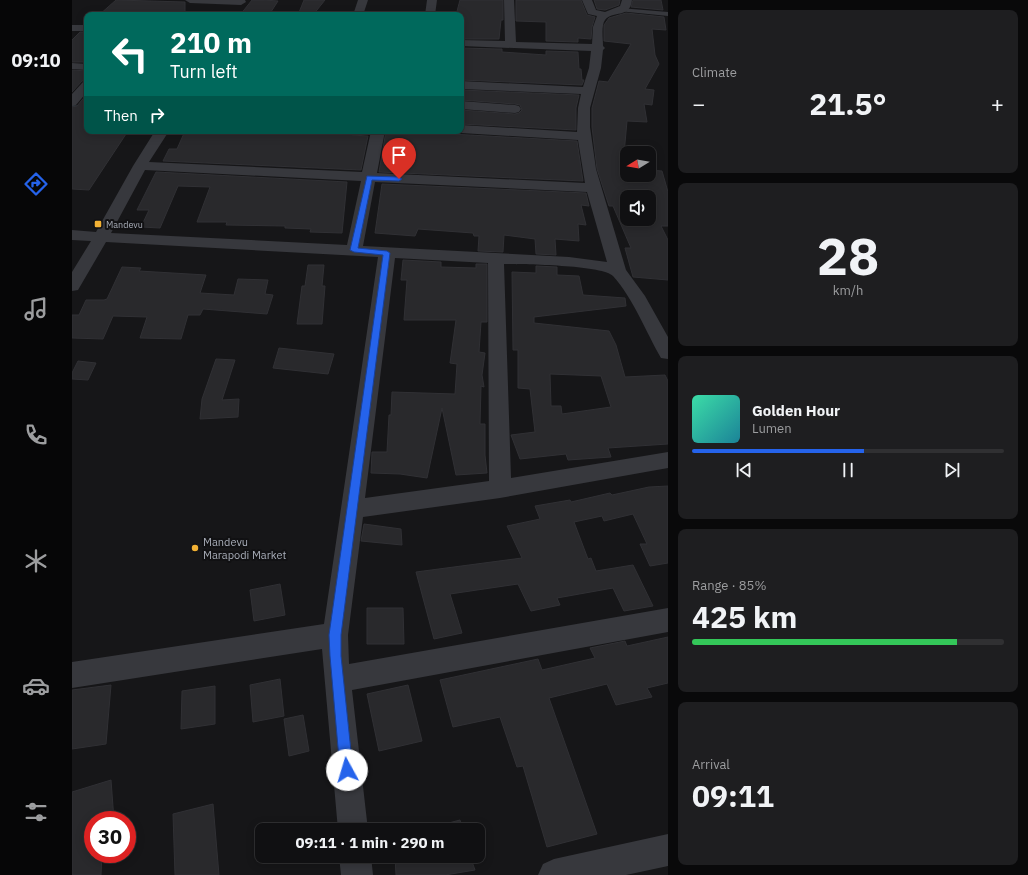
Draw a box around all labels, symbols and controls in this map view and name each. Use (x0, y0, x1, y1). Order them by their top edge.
text: 210 m (170, 24, 252, 61)
icon: left (104, 28, 156, 80)
text: 09:10 (11, 49, 61, 72)
text: Turn left (170, 60, 238, 83)
text: Climate (692, 64, 737, 81)
text: 21.5° (809, 84, 887, 123)
text: − (692, 89, 705, 118)
text: + (991, 89, 1004, 118)
icon: right (146, 104, 168, 126)
text: Then (104, 106, 138, 125)
pin (382, 138, 416, 179)
icon: arrive (388, 144, 410, 166)
north arrow (620, 146, 656, 182)
map controls (620, 146, 656, 226)
icon: directions (22, 170, 50, 198)
button: sound (620, 190, 656, 226)
marker: Mandevu (93, 219, 103, 229)
place label: Mandevu (106, 219, 143, 230)
text: 28 (817, 222, 879, 289)
text: km/h (833, 282, 863, 299)
icon: music (22, 295, 50, 323)
text: Golden Hour (752, 401, 840, 420)
text: Lumen (752, 420, 792, 437)
icon: phone (22, 421, 50, 449)
icon: previous (733, 459, 755, 481)
icon: pause (837, 459, 859, 481)
icon: next (941, 459, 963, 481)
place label: Mandevu Marapodi Market (203, 535, 286, 562)
marker: Mandevu Marapodi Market (190, 543, 200, 553)
icon: climate (22, 547, 50, 575)
text: Range · 85% (692, 577, 766, 594)
text: 425 km (692, 597, 797, 636)
icon: car (22, 672, 50, 700)
position arrow (326, 749, 368, 791)
text: Arrival (692, 756, 730, 773)
text: 09:11 (692, 776, 774, 815)
icon: filters (22, 798, 50, 826)
speed limit sign: 30 (84, 811, 136, 863)
text: 09:11 · 1 min · 290 m (296, 833, 444, 852)

